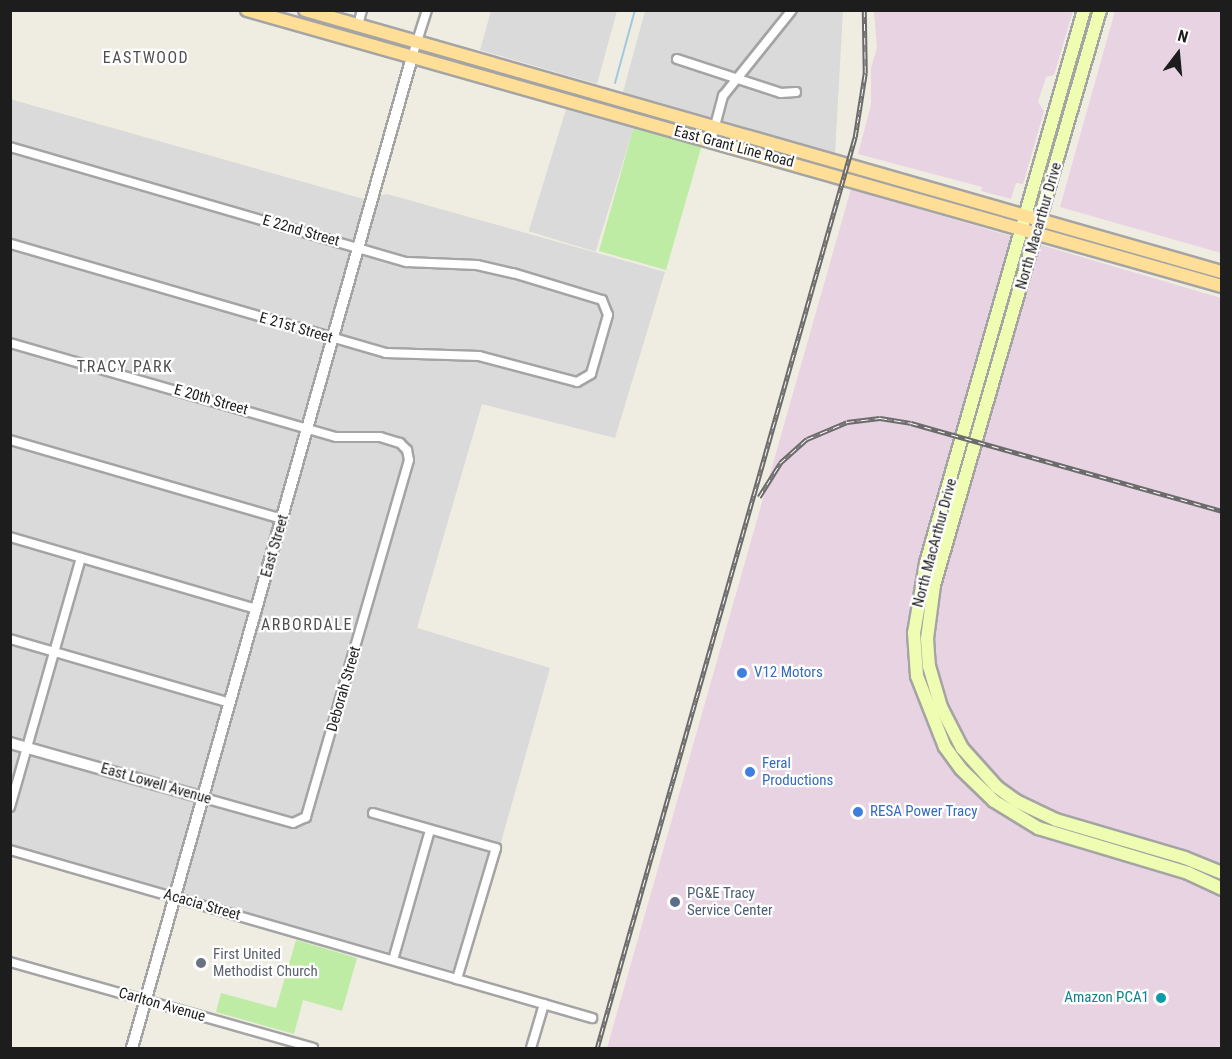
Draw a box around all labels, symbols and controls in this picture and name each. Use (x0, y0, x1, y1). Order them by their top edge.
north arrow (1148, 24, 1208, 84)
text: N (1176, 26, 1190, 47)
district label: EASTWOOD (103, 48, 189, 68)
street label: East Grant Line Road (672, 122, 796, 172)
street label: North Macarthur Drive (1012, 160, 1066, 292)
street label: E 22nd Street (261, 211, 341, 251)
street label: E 21st Street (257, 309, 335, 347)
district label: TRACY PARK (77, 357, 173, 377)
street label: E 20th Street (172, 381, 250, 419)
street label: North MacArthur Drive (909, 477, 961, 609)
street label: East Street (257, 513, 293, 579)
district label: ARBORDALE (261, 615, 353, 635)
street label: Deborah Street (323, 644, 365, 734)
place label: V12 Motors (754, 664, 823, 682)
marker: V12 Motors (735, 666, 749, 680)
place label: Feral Productions (762, 754, 833, 789)
street label: East Lowell Avenue (99, 760, 213, 808)
marker: Feral Productions (743, 765, 757, 779)
place label: RESA Power Tracy (870, 803, 978, 821)
marker: RESA Power Tracy (851, 805, 865, 819)
place label: PG&E Tracy Service Center (687, 884, 773, 919)
street label: Acacia Street (162, 885, 242, 925)
marker: PG&E Tracy Service Center (668, 895, 682, 909)
place label: First United Methodist Church (213, 945, 318, 980)
marker: First United Methodist Church (194, 956, 208, 970)
street label: Carlton Avenue (117, 984, 207, 1026)
place label: Amazon PCA1 (1064, 989, 1149, 1007)
marker: Amazon PCA1 (1154, 991, 1168, 1005)

